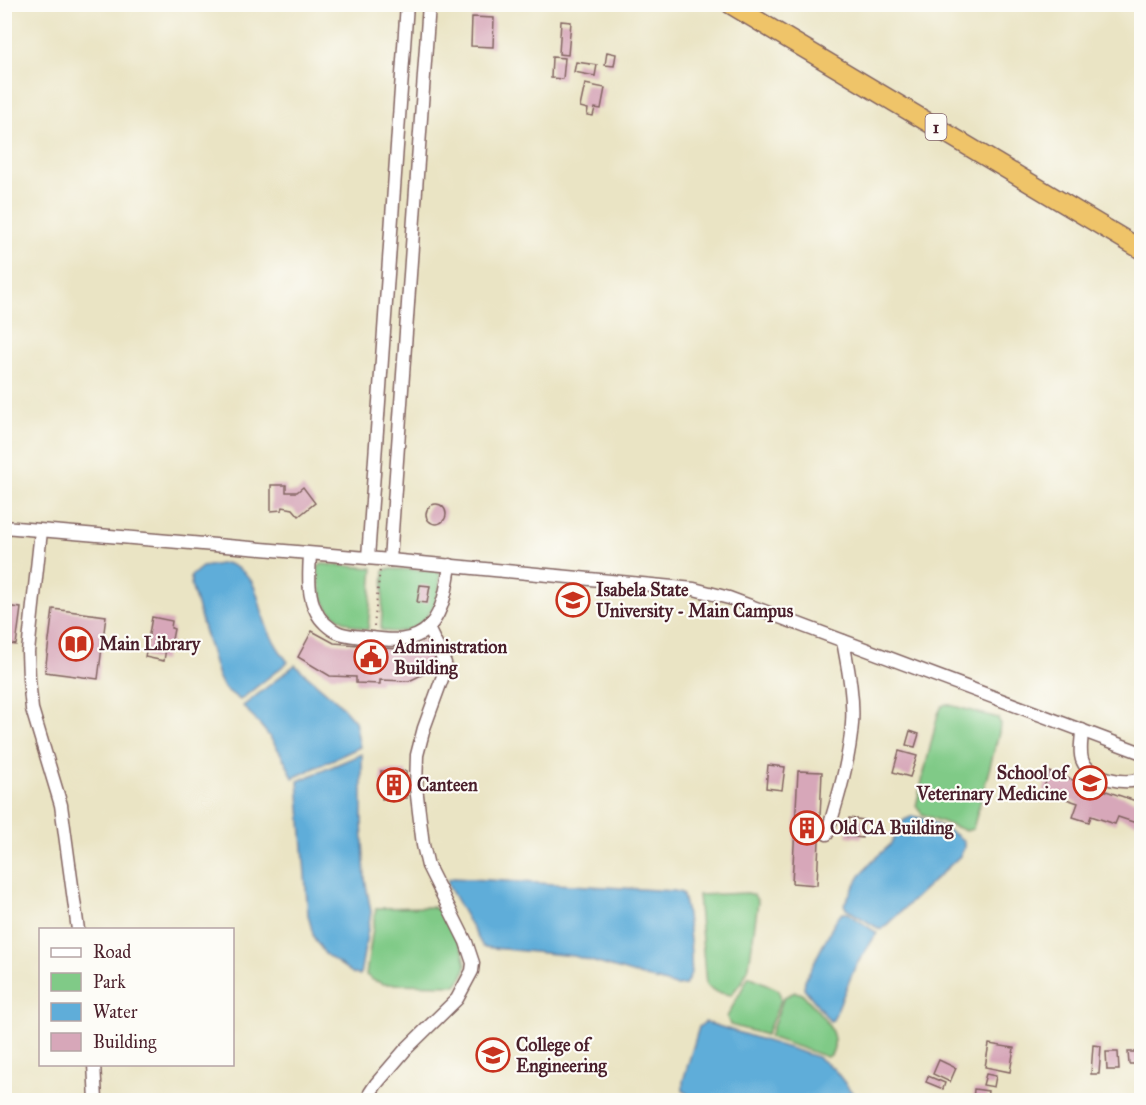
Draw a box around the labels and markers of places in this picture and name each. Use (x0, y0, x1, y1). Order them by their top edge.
place label: Isabela State University - Main Campus (596, 579, 794, 623)
school or university icon: Isabela State University - Main Campus (555, 582, 591, 618)
library icon: Main Library (58, 626, 94, 662)
place label: Main Library (99, 633, 202, 656)
place label: Administration Building (393, 636, 508, 680)
public building icon: Administration Building (353, 639, 389, 675)
place label: School of Veterinary Medicine (916, 762, 1070, 806)
school or university icon: School of Veterinary Medicine (1072, 765, 1108, 801)
building icon: Canteen (376, 767, 412, 803)
place label: Canteen (417, 774, 478, 796)
building icon: Old CA Building (789, 810, 825, 846)
place label: Old CA Building (830, 817, 954, 840)
place label: College of Engineering (516, 1034, 607, 1078)
school or university icon: College of Engineering (475, 1037, 511, 1073)

